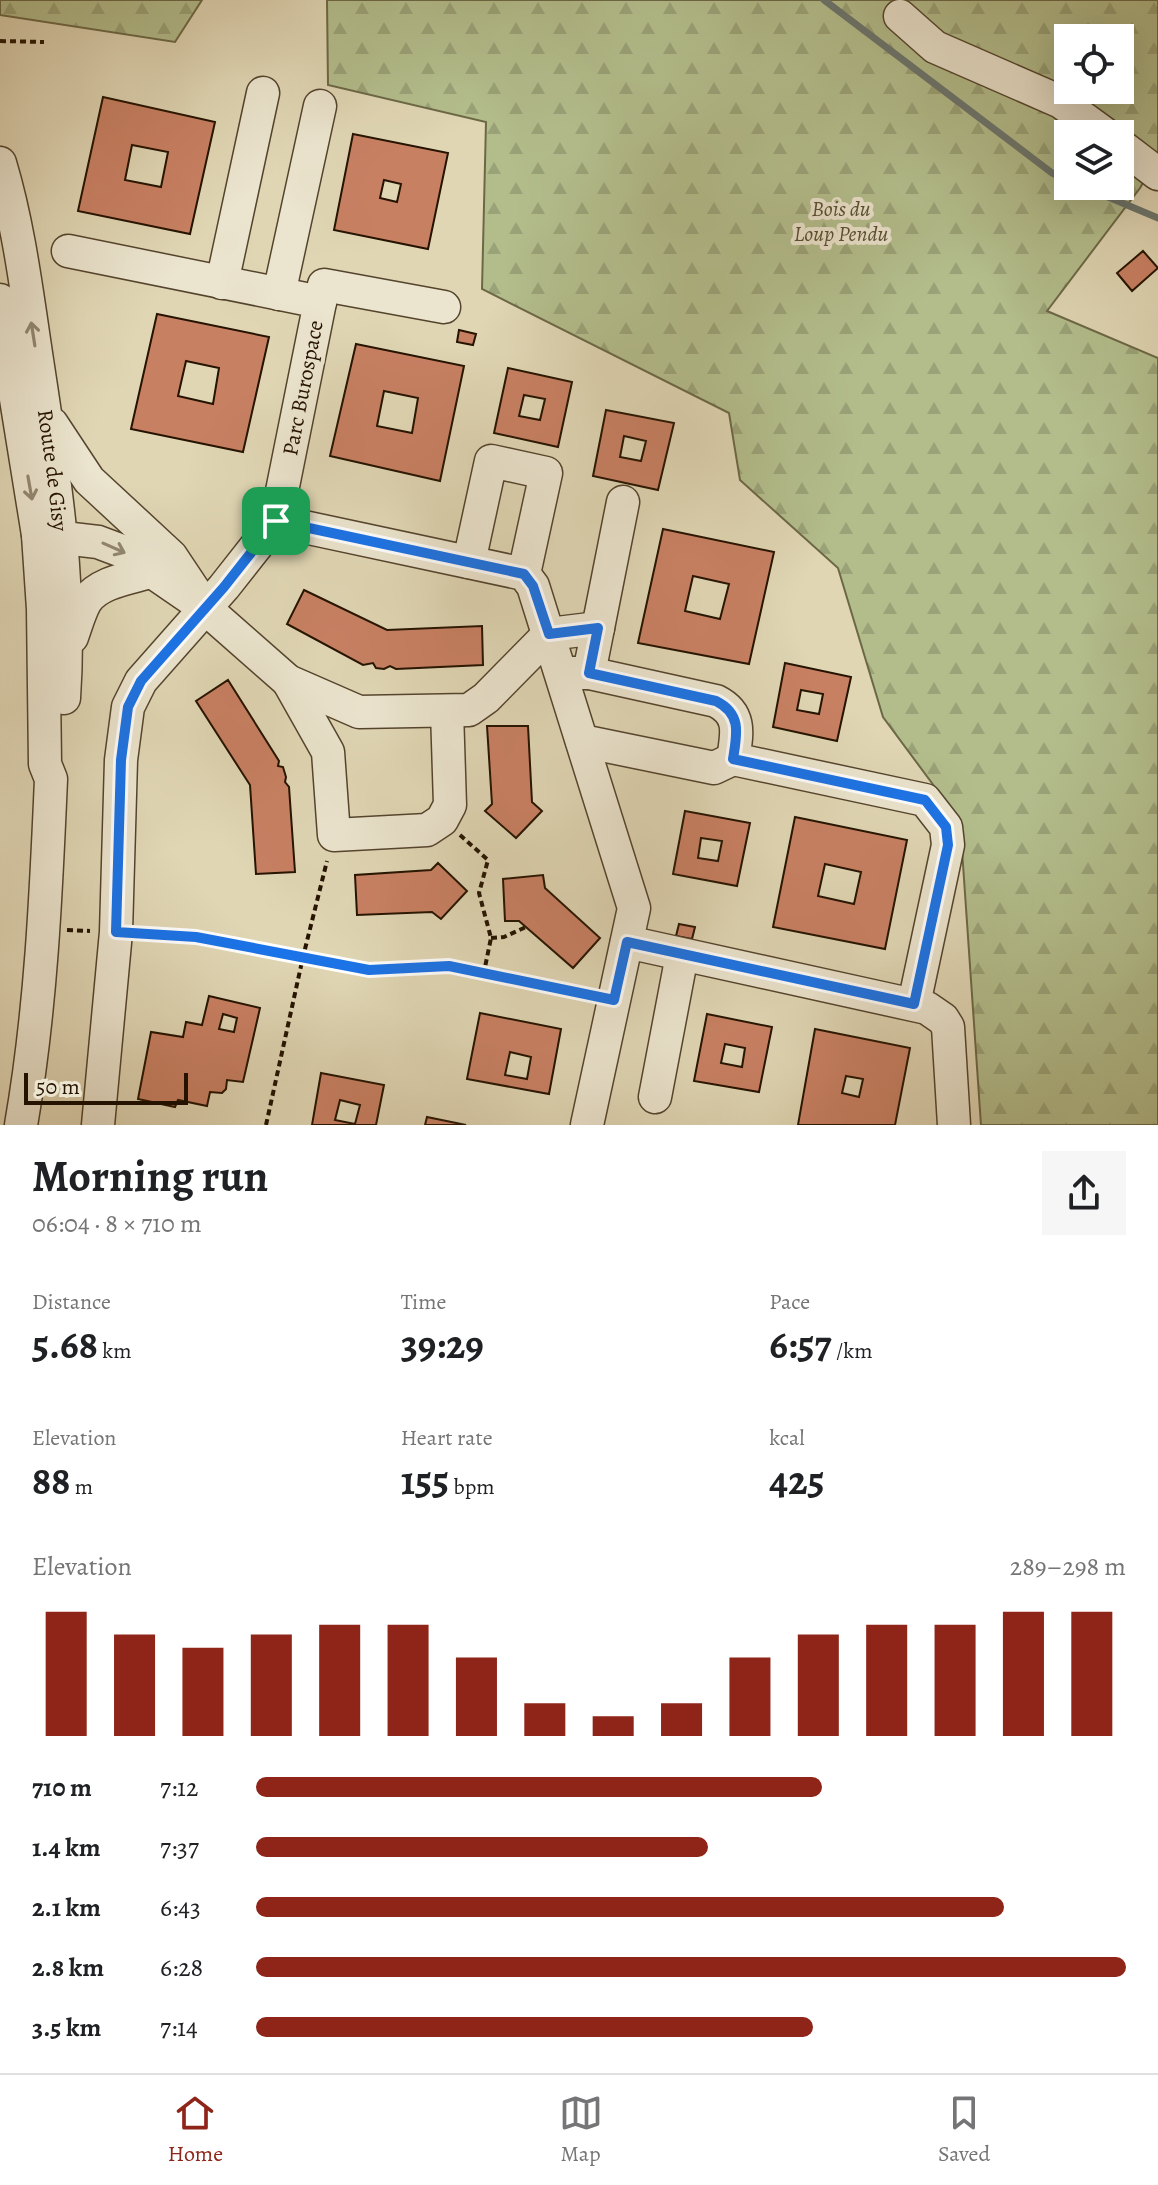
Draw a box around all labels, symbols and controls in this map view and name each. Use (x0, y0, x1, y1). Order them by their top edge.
map controls (1054, 24, 1134, 200)
button: locate (1054, 24, 1134, 104)
button: layers (1054, 120, 1134, 200)
park label: Bois du Loup Pendu (794, 194, 889, 249)
street label: Parc Burospace (275, 318, 331, 458)
one-way arrow (25, 322, 40, 348)
street label: Route de Gisy (30, 407, 75, 533)
one-way arrow (23, 475, 38, 500)
pin (242, 487, 310, 555)
icon: arrive (254, 499, 298, 543)
one-way arrow (101, 542, 125, 557)
scale bar (24, 1069, 188, 1105)
text: 50 m (36, 1072, 80, 1102)
text: Morning run (32, 1146, 268, 1206)
button: share (1042, 1151, 1126, 1235)
text: 06:04 · 8 × 710 m (32, 1206, 202, 1241)
text: Distance (32, 1287, 111, 1317)
text: Time (401, 1287, 446, 1317)
text: Pace (769, 1287, 810, 1317)
text: 5.68 (32, 1317, 98, 1372)
text: 39:29 (401, 1317, 484, 1372)
text: 6:57 (769, 1317, 832, 1372)
text: km (98, 1336, 132, 1366)
text: /km (832, 1336, 873, 1366)
text: Elevation (32, 1423, 116, 1453)
text: Heart rate (401, 1423, 493, 1453)
text: kcal (769, 1423, 805, 1453)
text: 88 (32, 1453, 70, 1508)
text: 155 (401, 1453, 449, 1508)
text: 425 (769, 1453, 825, 1508)
text: m (70, 1472, 93, 1502)
text: bpm (449, 1472, 495, 1502)
text: Elevation (32, 1549, 132, 1584)
text: 289–298 m (1010, 1549, 1126, 1584)
text: 710 m (32, 1770, 92, 1805)
text: 7:12 (160, 1770, 198, 1805)
text: 1.4 km (32, 1830, 100, 1865)
text: 7:37 (160, 1830, 199, 1865)
text: 2.1 km (32, 1890, 101, 1925)
text: 6:43 (160, 1890, 201, 1925)
text: 2.8 km (32, 1950, 104, 1985)
text: 6:28 (160, 1950, 203, 1985)
text: 3.5 km (32, 2010, 101, 2045)
text: 7:14 (160, 2010, 198, 2045)
tab: Home (168, 2091, 223, 2169)
tab: Map (559, 2091, 603, 2169)
tab: Saved (938, 2091, 990, 2169)

